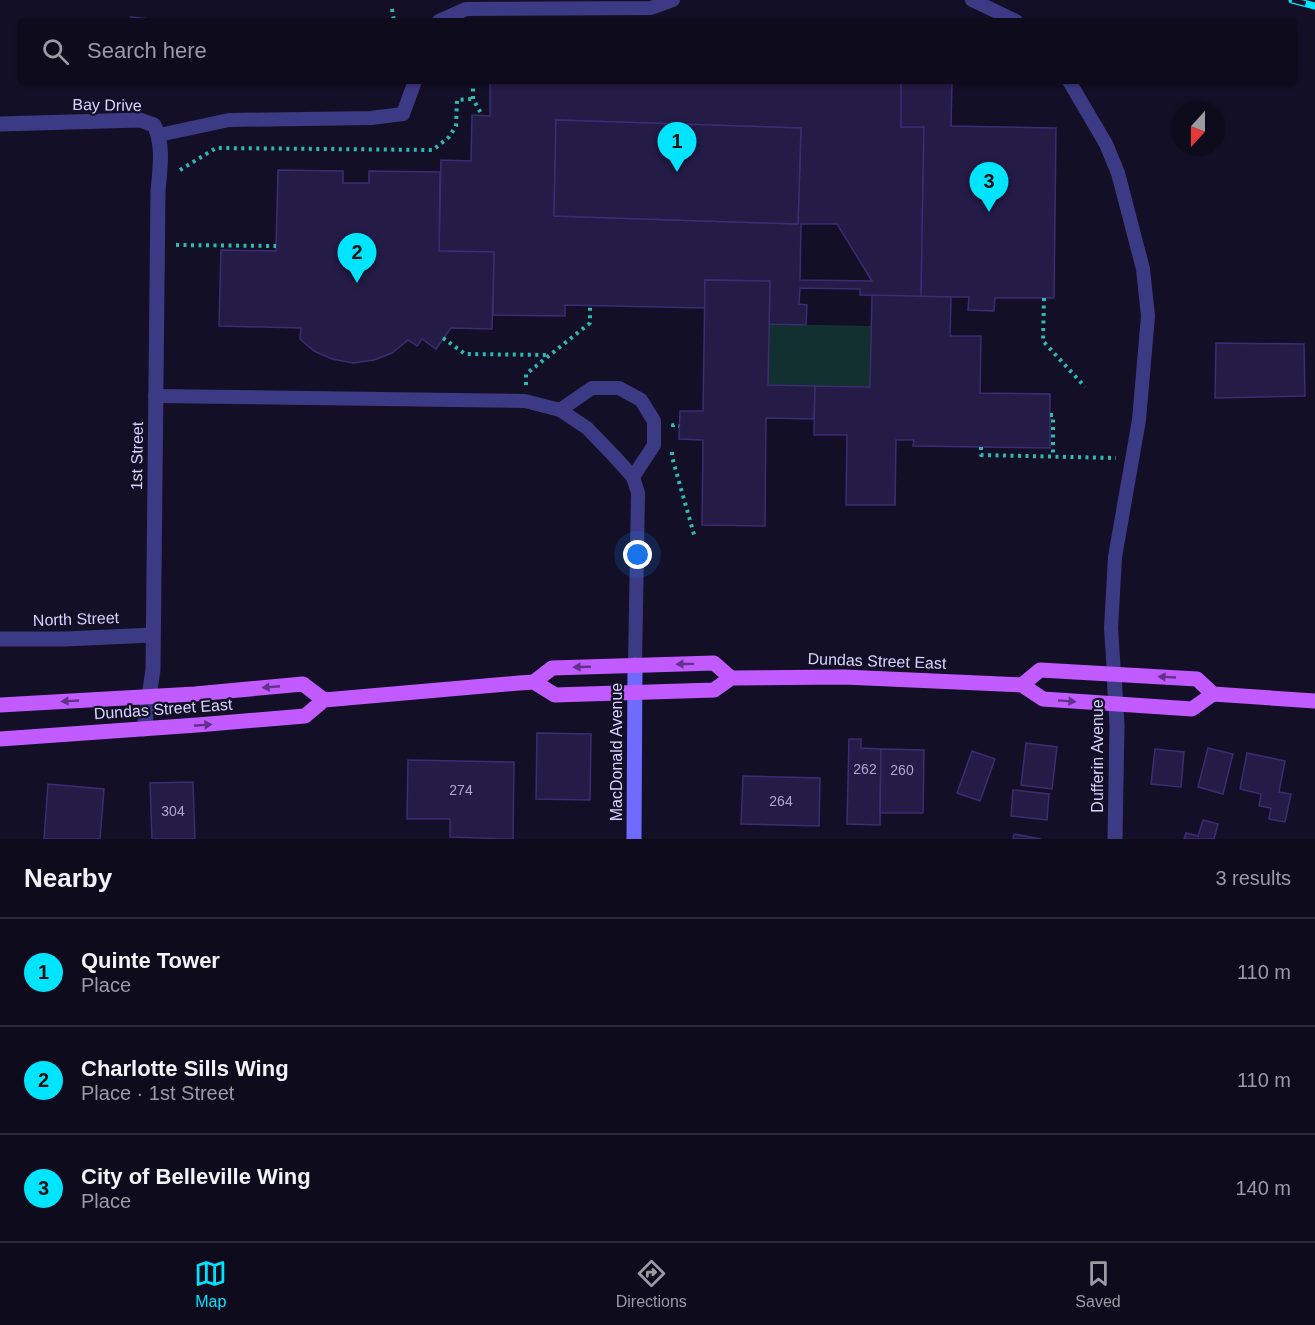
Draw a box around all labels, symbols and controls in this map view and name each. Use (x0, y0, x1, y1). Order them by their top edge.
search box (18, 18, 1297, 84)
icon: search (39, 35, 72, 68)
text: Search here (87, 38, 207, 63)
street label: Bay Drive (72, 96, 142, 114)
north arrow (1171, 102, 1225, 156)
pin: 1 (658, 122, 696, 172)
pin: 3 (970, 162, 1008, 212)
pin: 2 (338, 234, 376, 283)
street label: 1st Street (128, 421, 146, 490)
your location (623, 540, 652, 569)
street label: North Street (33, 609, 120, 629)
street label: Dundas Street East (807, 650, 947, 672)
one-way arrow (676, 659, 695, 669)
one-way arrow (572, 662, 591, 671)
one-way arrow (1157, 672, 1176, 681)
one-way arrow (262, 682, 281, 692)
street label: MacDonald Avenue (608, 683, 625, 821)
street label: Dundas Street East (93, 696, 233, 722)
one-way arrow (1057, 696, 1076, 706)
one-way arrow (60, 697, 79, 706)
street label: Dufferin Avenue (1089, 699, 1106, 813)
one-way arrow (193, 720, 212, 730)
house number: 262 (853, 761, 877, 777)
house number: 260 (890, 762, 914, 778)
house number: 274 (449, 782, 473, 798)
house number: 264 (769, 793, 793, 809)
house number: 304 (161, 803, 185, 819)
text: Nearby (24, 863, 112, 893)
text: 3 results (1215, 867, 1291, 889)
text: Quinte Tower (81, 948, 220, 973)
text: 1 (38, 961, 49, 983)
text: 110 m (1237, 961, 1291, 983)
text: Place (81, 974, 131, 996)
text: Charlotte Sills Wing (81, 1056, 289, 1081)
text: 2 (38, 1069, 49, 1091)
text: 110 m (1237, 1069, 1291, 1091)
text: Place · 1st Street (81, 1082, 234, 1104)
text: City of Belleville Wing (81, 1164, 311, 1189)
text: 3 (38, 1177, 49, 1199)
text: 140 m (1235, 1177, 1291, 1199)
text: Place (81, 1190, 131, 1212)
tab: Map (194, 1257, 227, 1311)
tab: Directions (616, 1257, 687, 1311)
tab: Saved (1075, 1257, 1121, 1311)

